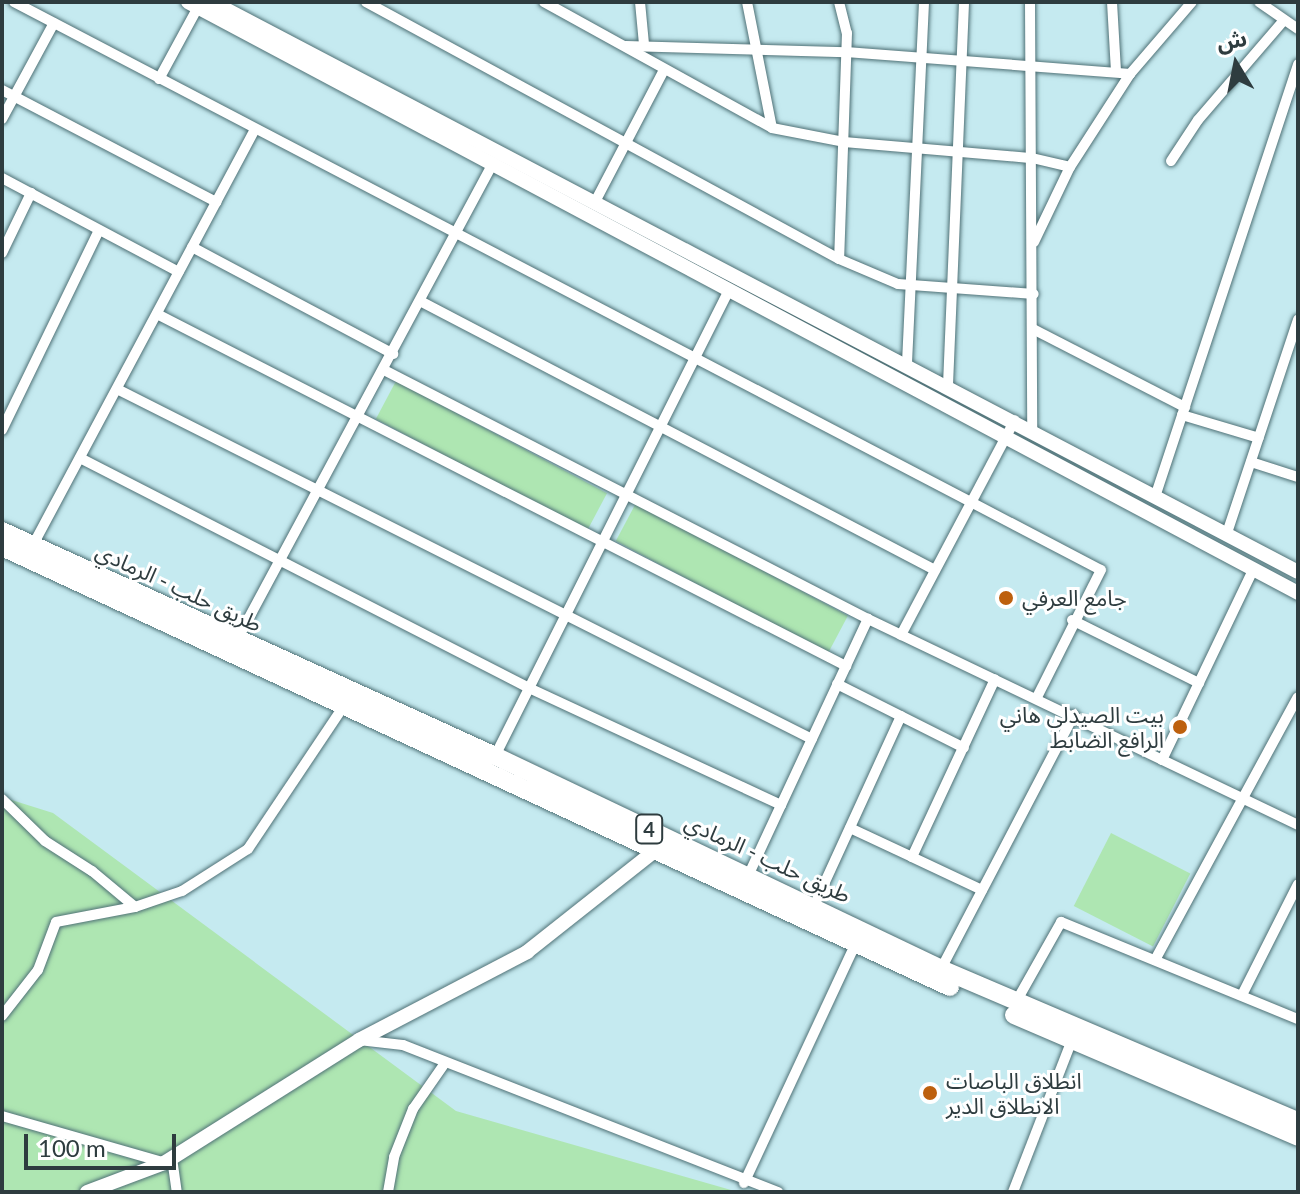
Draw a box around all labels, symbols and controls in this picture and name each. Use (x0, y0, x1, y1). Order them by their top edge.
north arrow (1196, 24, 1276, 104)
text: ش (1215, 24, 1249, 56)
street label: طريق حلب - الرمادي (92, 537, 266, 637)
place label: جامع العرفي (1022, 585, 1127, 611)
marker: جامع العرفي (997, 589, 1015, 607)
place label: بيت الصيدلي هاني الرافع الضابط (1000, 701, 1164, 752)
marker: بيت الصيدلي هاني الرافع الضابط (1171, 718, 1189, 736)
street label: طريق حلب - الرمادي (681, 808, 855, 908)
road number: 4 (635, 813, 663, 845)
place label: انطلاق الباصات الانطلاق الدير (946, 1067, 1082, 1118)
marker: انطلاق الباصات الانطلاق الدير (921, 1084, 939, 1102)
scale bar (28, 1118, 180, 1168)
text: 100 m (38, 1133, 106, 1162)

